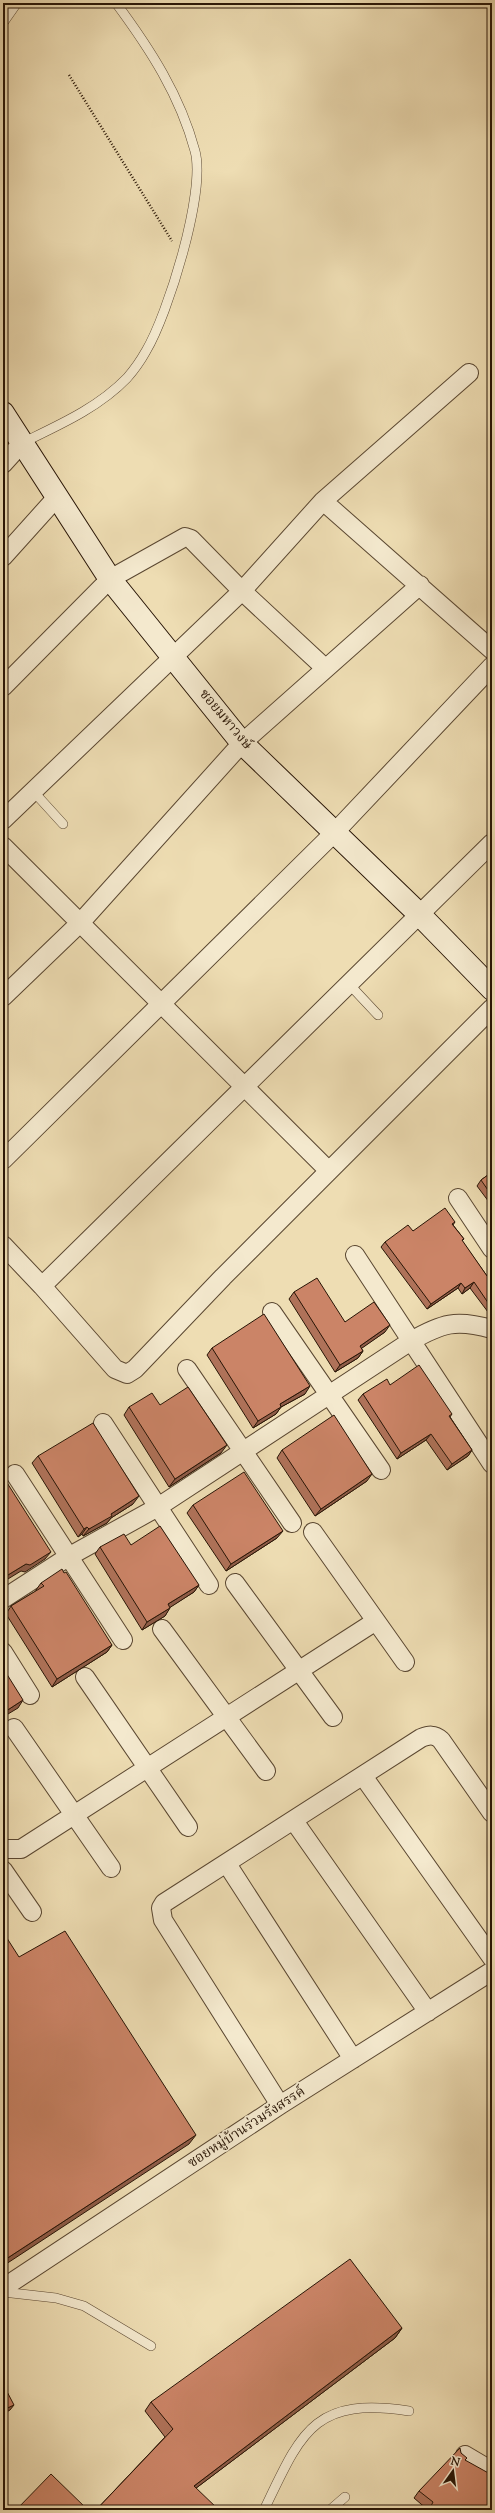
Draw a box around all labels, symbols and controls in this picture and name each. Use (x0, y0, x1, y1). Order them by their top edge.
street label: ซอยมหาวงษ์ (194, 685, 257, 755)
street label: ซอยหมู่บ้านร่วมรังสรรค์ (184, 2082, 310, 2174)
north arrow (433, 2451, 473, 2491)
text: N (448, 2453, 462, 2471)

